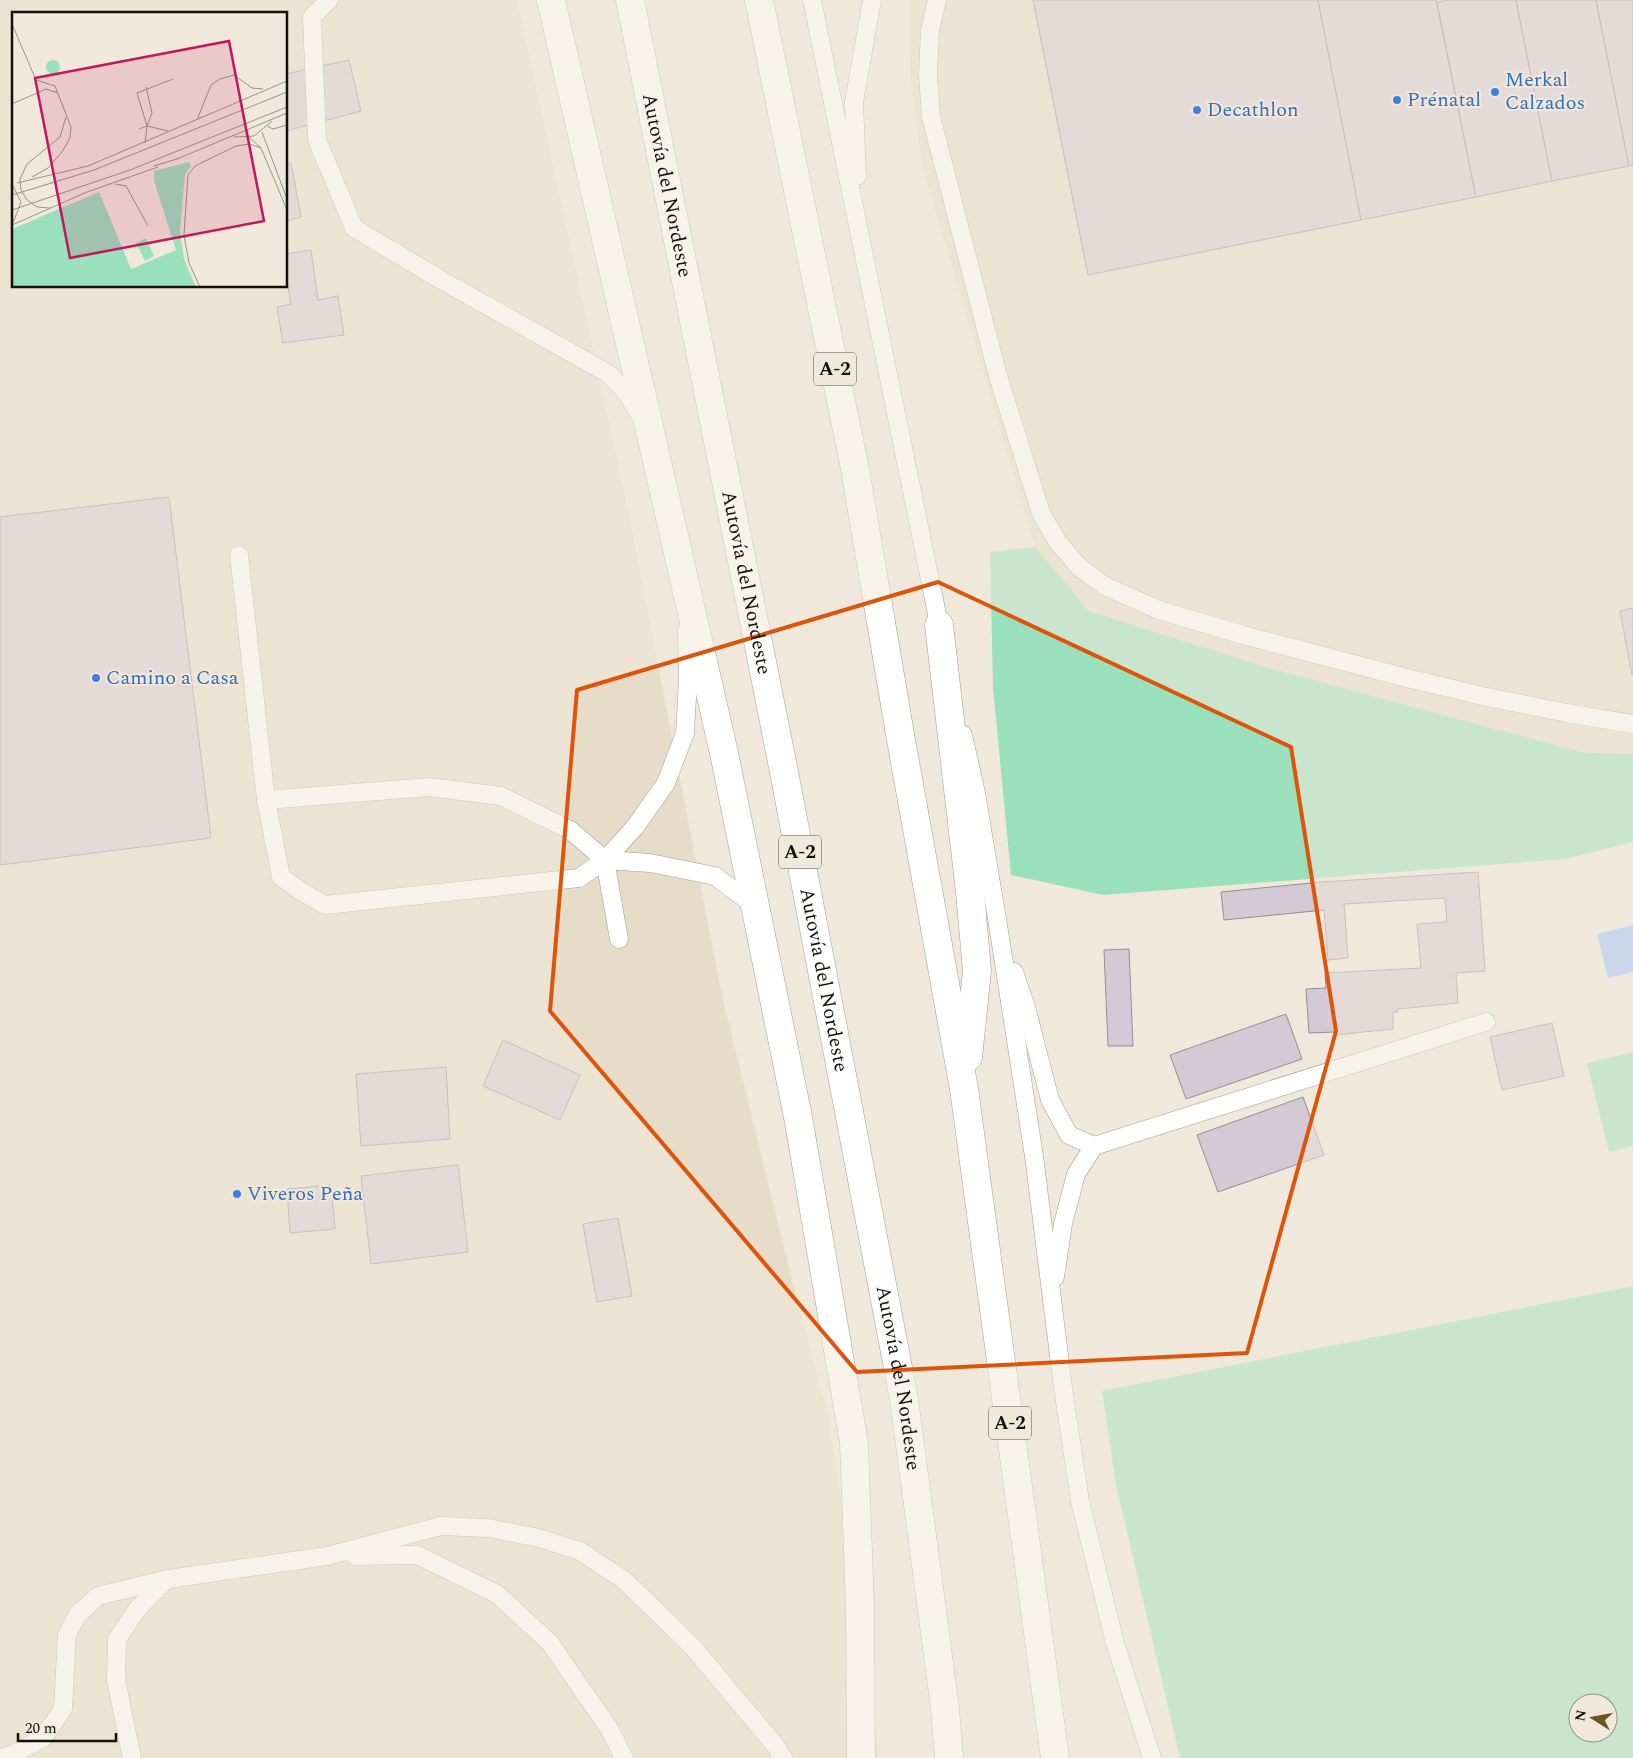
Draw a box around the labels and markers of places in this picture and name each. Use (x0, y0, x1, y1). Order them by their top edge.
place label: Merkal Calzados (1505, 65, 1585, 118)
place label: Prénatal (1407, 85, 1481, 115)
marker: Merkal Calzados (1489, 86, 1501, 98)
marker: Prénatal (1391, 94, 1403, 106)
place label: Decathlon (1207, 95, 1299, 125)
marker: Decathlon (1191, 104, 1203, 116)
place label: Camino a Casa (106, 663, 239, 693)
marker: Camino a Casa (90, 672, 102, 684)
place label: Viveros Peña (247, 1179, 363, 1209)
marker: Viveros Peña (231, 1188, 243, 1200)

